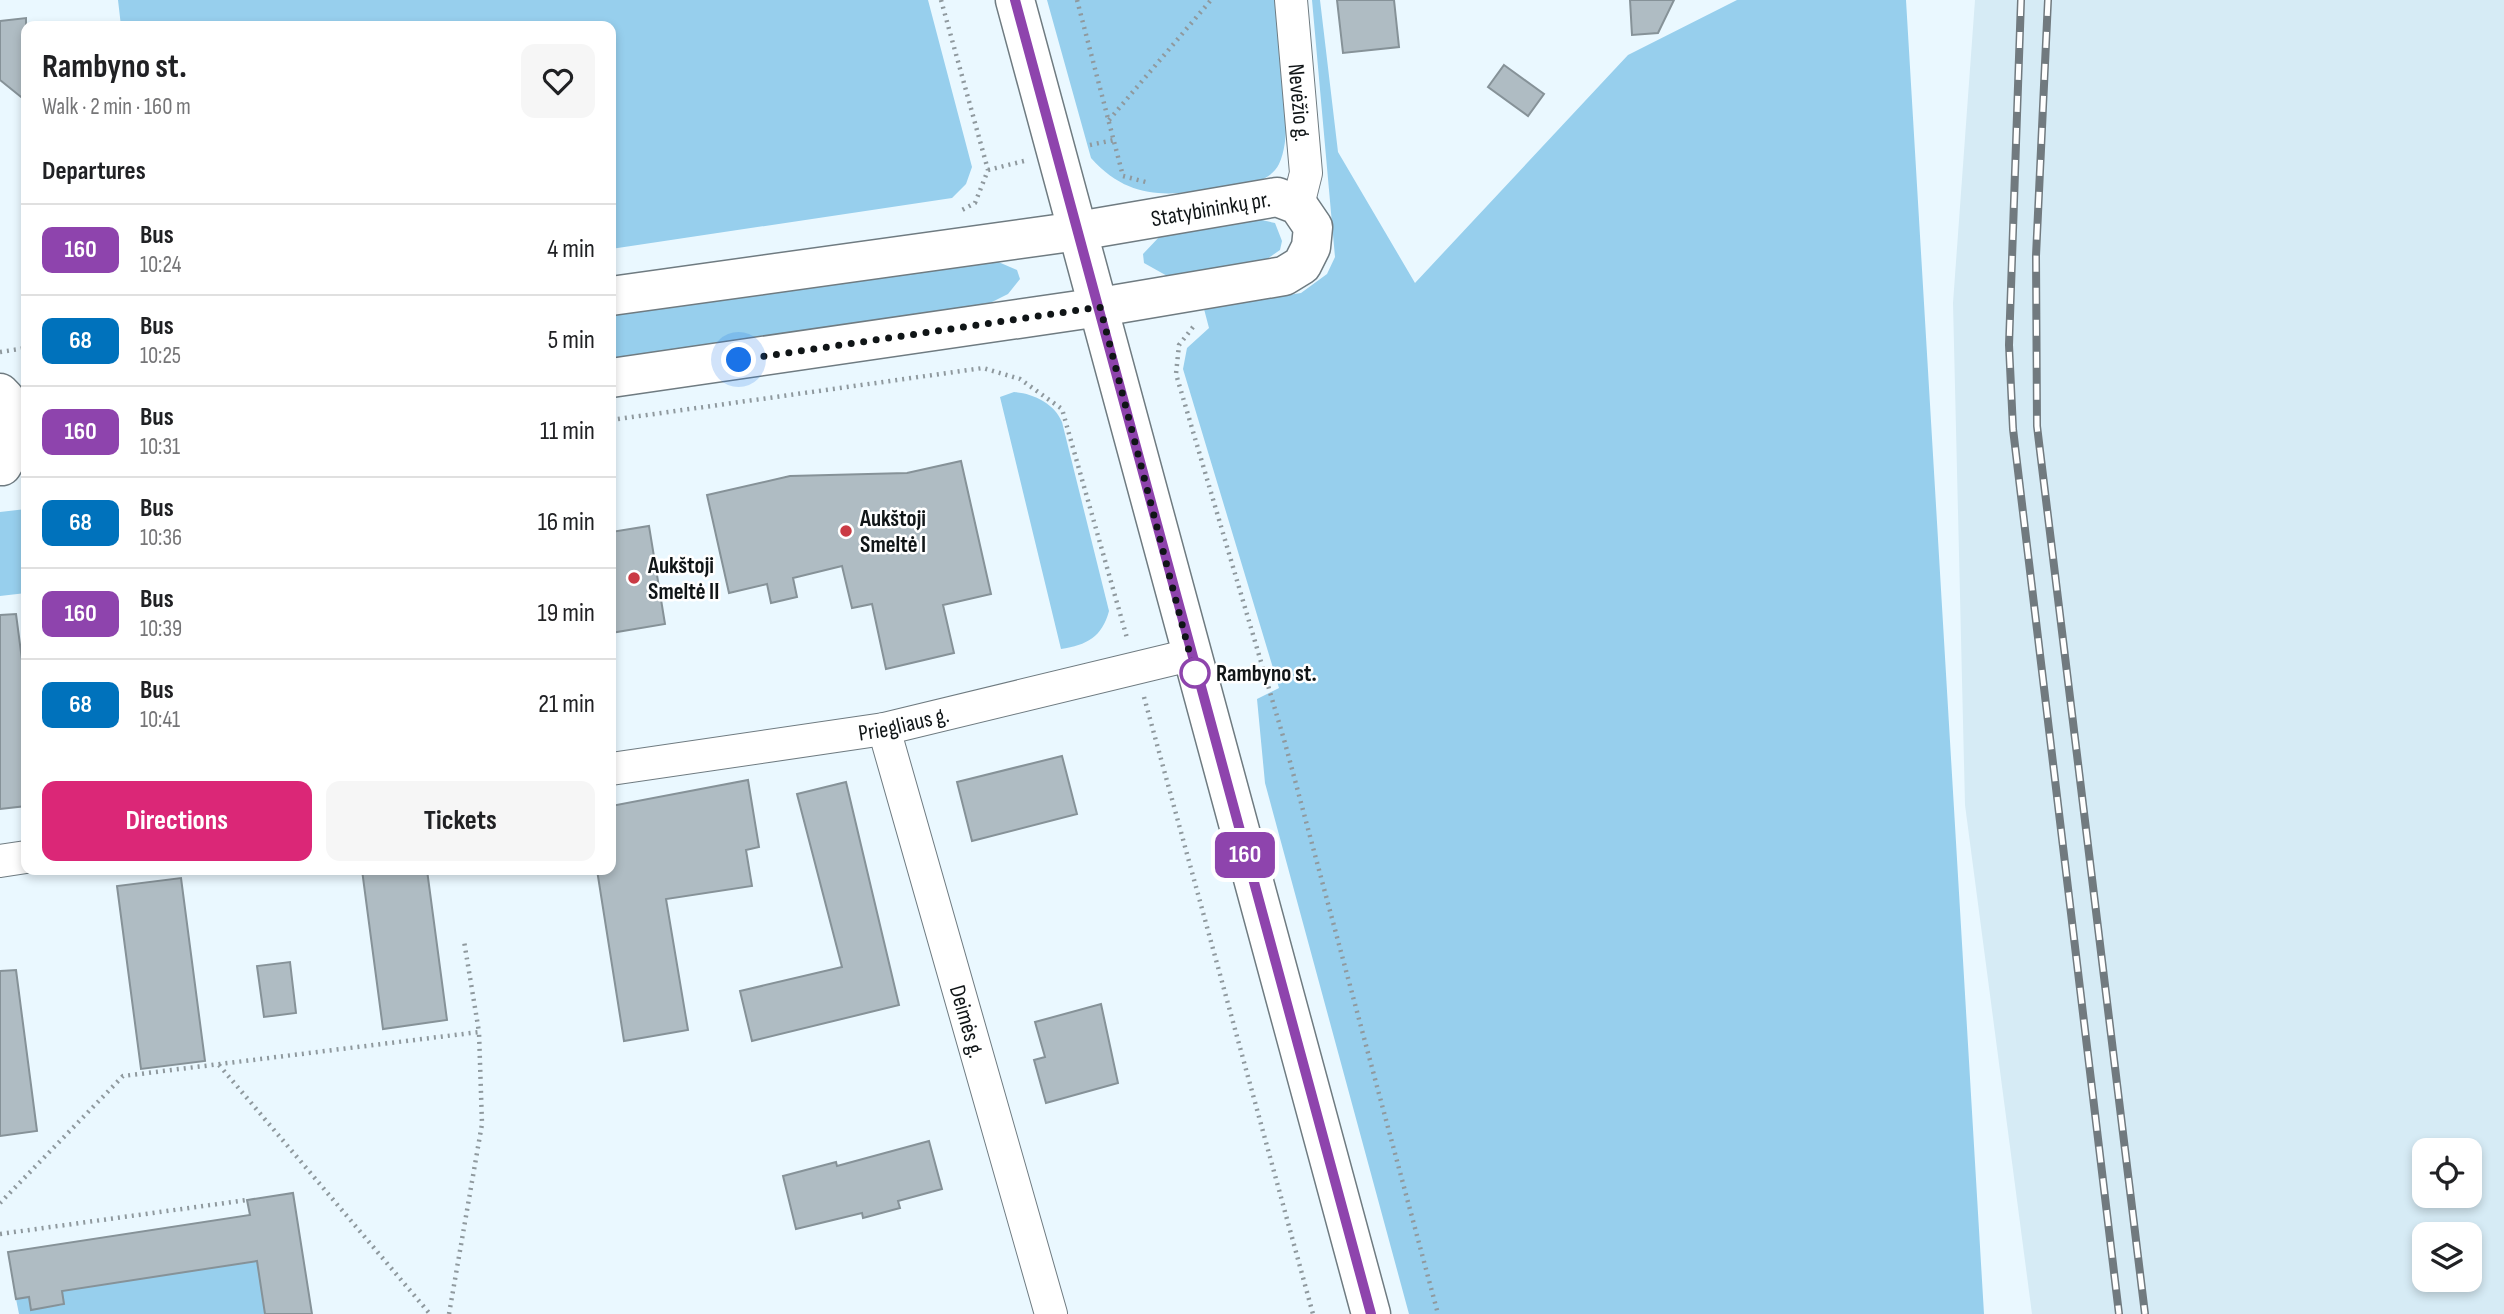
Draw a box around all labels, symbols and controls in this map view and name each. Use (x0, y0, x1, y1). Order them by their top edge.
button: heart (521, 44, 595, 118)
text: Rambyno st. (42, 47, 187, 87)
street label: Nevėžio g. (1282, 63, 1316, 143)
text: Walk · 2 min · 160 m (42, 93, 191, 121)
text: Departures (42, 156, 146, 187)
street label: Statybininkų pr. (1149, 185, 1273, 233)
text: Bus (140, 220, 174, 251)
text: 4 min (547, 234, 595, 265)
text: 160 (64, 235, 97, 264)
text: 10:24 (140, 251, 181, 279)
text: Bus (140, 311, 174, 342)
text: 5 min (548, 325, 595, 356)
text: 68 (69, 326, 92, 355)
text: 10:25 (140, 342, 181, 370)
your location (721, 342, 756, 377)
text: Bus (140, 402, 174, 433)
text: 11 min (540, 416, 595, 447)
text: 160 (64, 417, 97, 446)
text: 10:31 (140, 433, 180, 461)
text: Bus (140, 493, 174, 524)
place label: Aukštoji Smeltė I (859, 505, 926, 559)
text: 16 min (538, 507, 595, 538)
text: 68 (69, 508, 92, 537)
marker: Aukštoji Smeltė I (838, 523, 854, 539)
text: 10:36 (140, 524, 182, 552)
place label: Aukštoji Smeltė II (647, 552, 719, 606)
marker: Aukštoji Smeltė II (626, 570, 642, 586)
text: Bus (140, 584, 174, 615)
text: 19 min (538, 598, 595, 629)
text: 160 (64, 599, 97, 628)
text: 10:39 (140, 615, 182, 643)
marker: Rambyno st. (1180, 658, 1210, 688)
place label: Rambyno st. (1216, 660, 1317, 688)
text: Bus (140, 675, 174, 706)
text: 21 min (538, 689, 595, 720)
text: 68 (69, 690, 92, 719)
street label: Priegliaus g. (856, 701, 952, 748)
text: 10:41 (140, 706, 180, 734)
button: Directions (42, 781, 312, 861)
button: Tickets (326, 781, 595, 861)
line badge: 160 (1205, 832, 1285, 878)
text: 160 (1229, 840, 1261, 869)
street label: Deimės g. (943, 982, 990, 1061)
map controls (2412, 1138, 2482, 1292)
button: locate (2412, 1138, 2482, 1208)
button: layers (2412, 1222, 2482, 1292)

